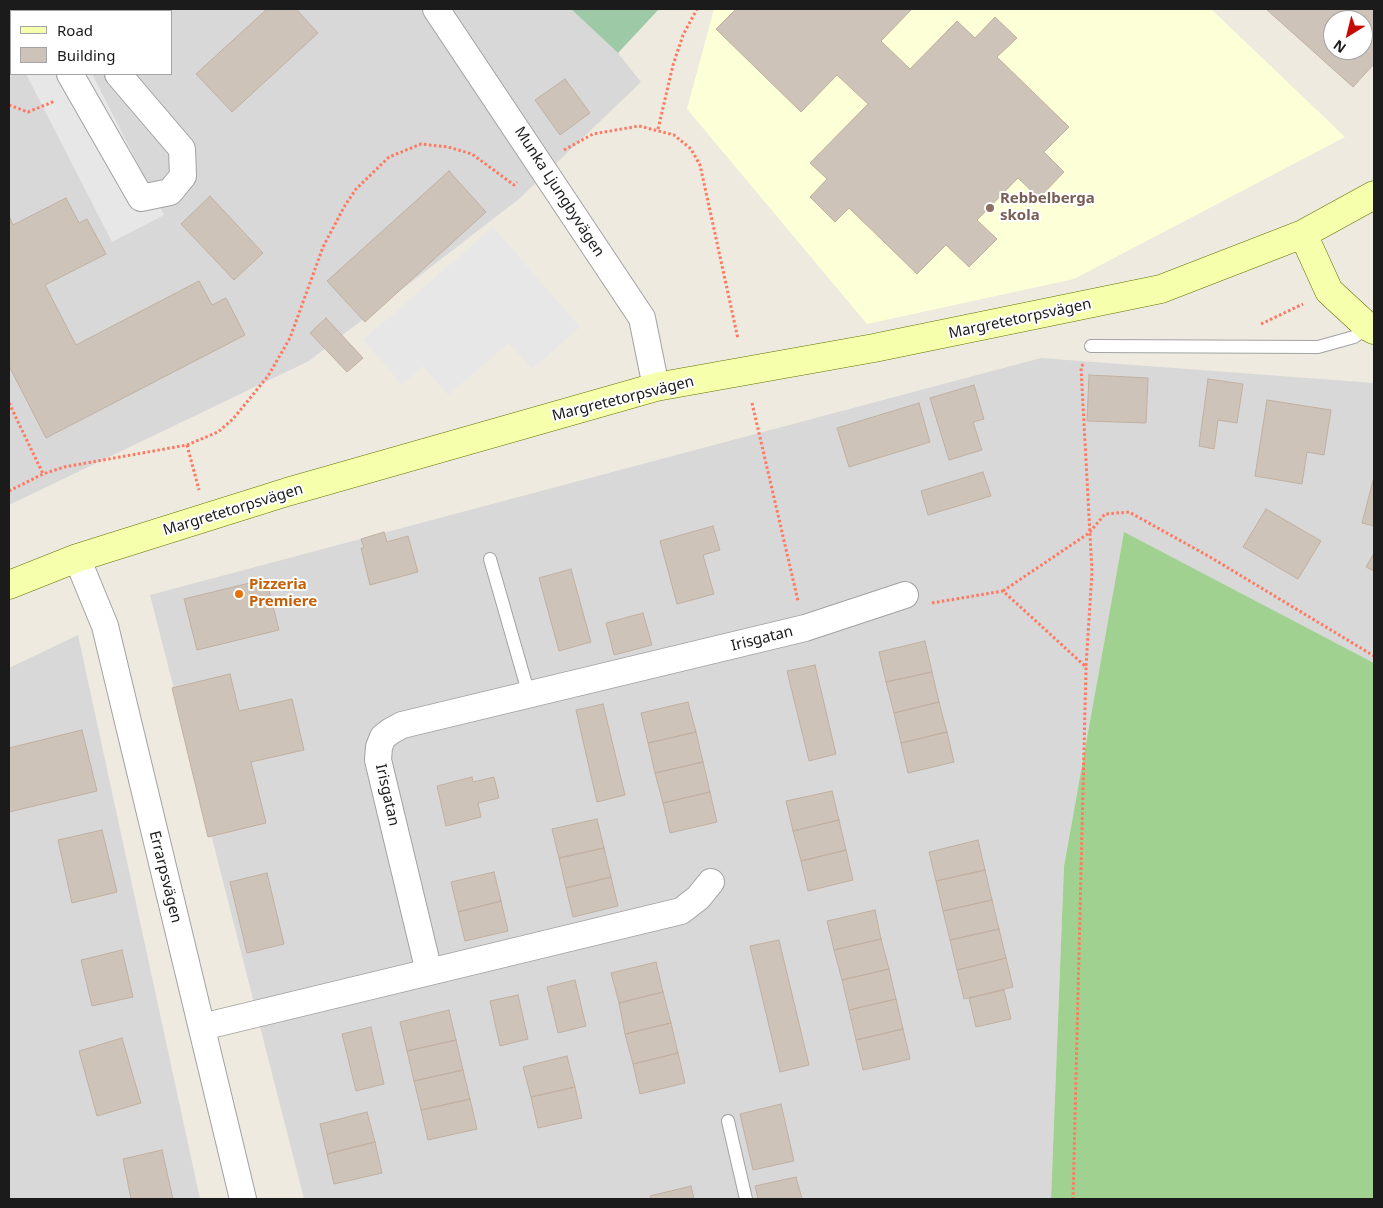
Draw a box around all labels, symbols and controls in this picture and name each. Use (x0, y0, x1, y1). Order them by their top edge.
legend (10, 10, 172, 75)
north arrow (1323, 10, 1373, 60)
text: Road (57, 20, 93, 40)
text: N (1329, 36, 1350, 58)
text: Building (57, 45, 115, 65)
street label: Munka Ljungbyvägen (510, 124, 608, 260)
place label: Rebbelberga skola (1000, 190, 1095, 225)
marker: Rebbelberga skola (984, 202, 996, 214)
street label: Margretetorpsvägen (947, 295, 1093, 343)
street label: Margretetorpsvägen (550, 373, 696, 425)
street label: Margretetorpsvägen (161, 480, 305, 540)
place label: Pizzeria Premiere (249, 576, 317, 611)
marker: Pizzeria Premiere (233, 588, 245, 600)
street label: Irisgatan (729, 623, 795, 655)
street label: Irisgatan (371, 762, 403, 828)
street label: Errarpsvägen (145, 829, 185, 925)

